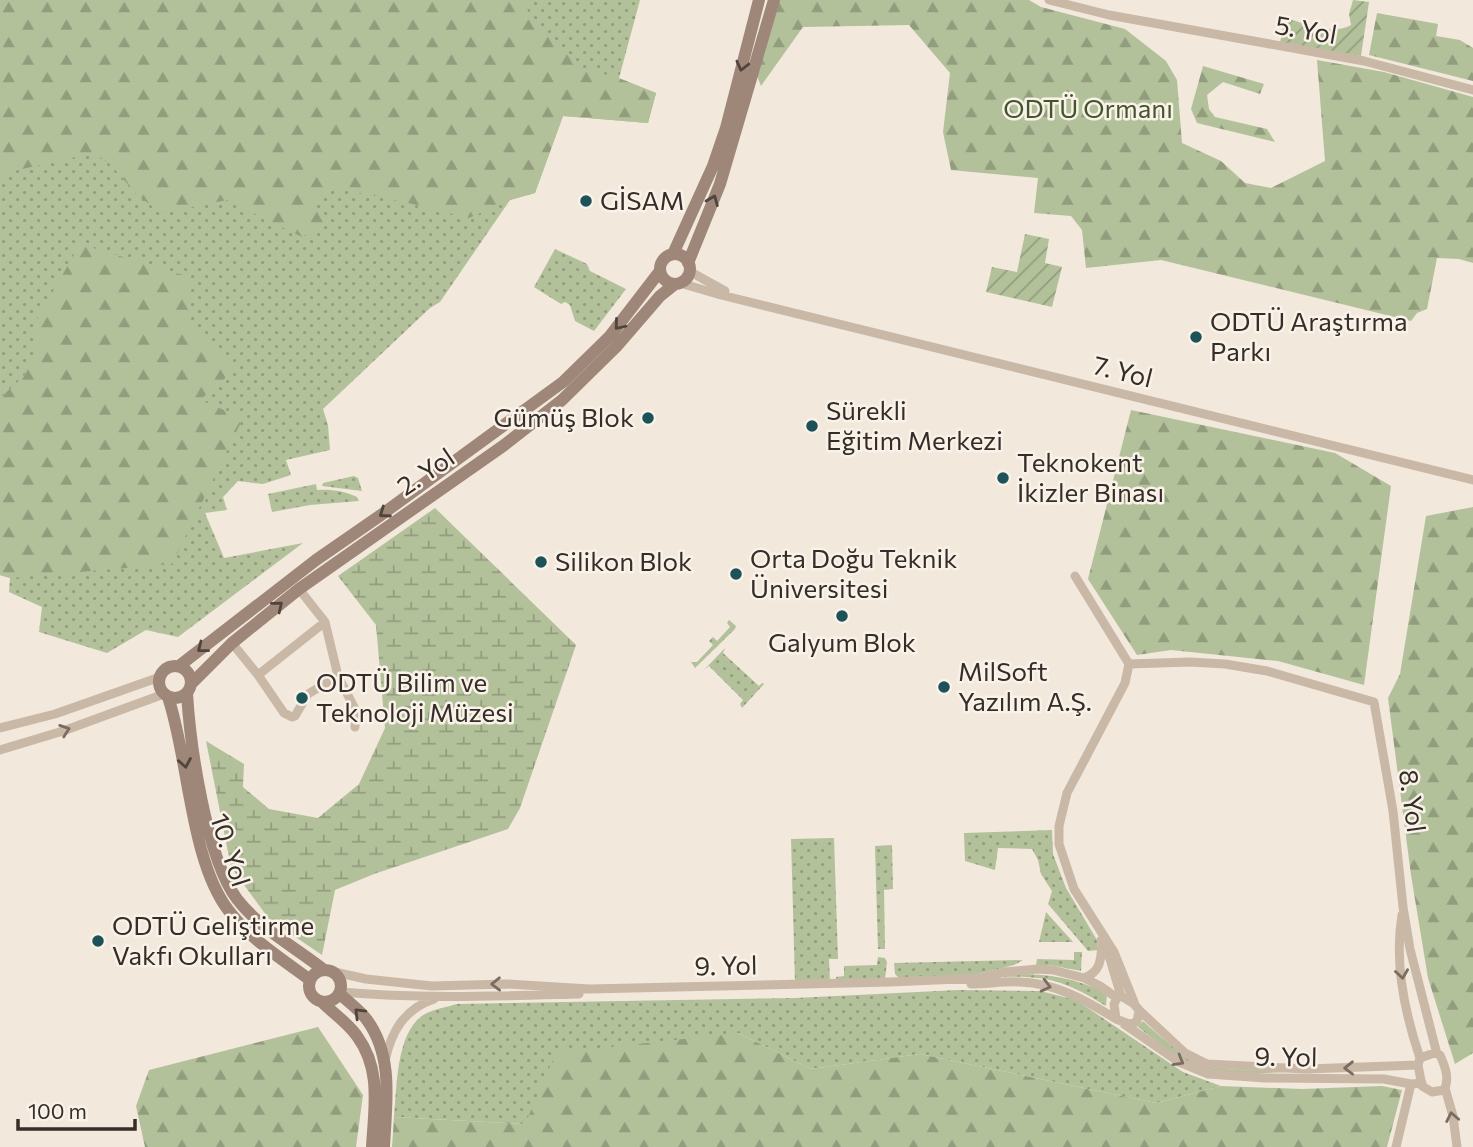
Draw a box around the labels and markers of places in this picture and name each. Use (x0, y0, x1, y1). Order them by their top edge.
place label: GİSAM (600, 184, 684, 215)
marker: GİSAM (578, 193, 594, 209)
place label: ODTÜ Araştırma Parkı (1210, 305, 1408, 366)
marker: ODTÜ Araştırma Parkı (1188, 329, 1204, 345)
place label: Sürekli Eğitim Merkezi (826, 394, 1003, 455)
place label: Gümüş Blok (493, 401, 634, 432)
marker: Gümüş Blok (640, 410, 656, 426)
marker: Sürekli Eğitim Merkezi (804, 418, 820, 434)
place label: Teknokent İkizler Binası (1017, 446, 1164, 507)
marker: Teknokent İkizler Binası (995, 470, 1011, 486)
place label: Orta Doğu Teknik Üniversitesi (750, 542, 957, 603)
place label: Silikon Blok (555, 545, 692, 576)
marker: Silikon Blok (533, 554, 549, 570)
marker: Orta Doğu Teknik Üniversitesi (728, 566, 744, 582)
marker: Galyum Blok (834, 608, 850, 624)
place label: Galyum Blok (768, 626, 916, 657)
place label: MilSoft Yazılım A.Ş. (958, 655, 1092, 716)
place label: ODTÜ Bilim ve Teknoloji Müzesi (316, 666, 514, 727)
marker: MilSoft Yazılım A.Ş. (936, 679, 952, 695)
marker: ODTÜ Bilim ve Teknoloji Müzesi (294, 690, 310, 706)
place label: ODTÜ Geliştirme Vakfı Okulları (112, 909, 314, 970)
marker: ODTÜ Geliştirme Vakfı Okulları (90, 933, 106, 949)

